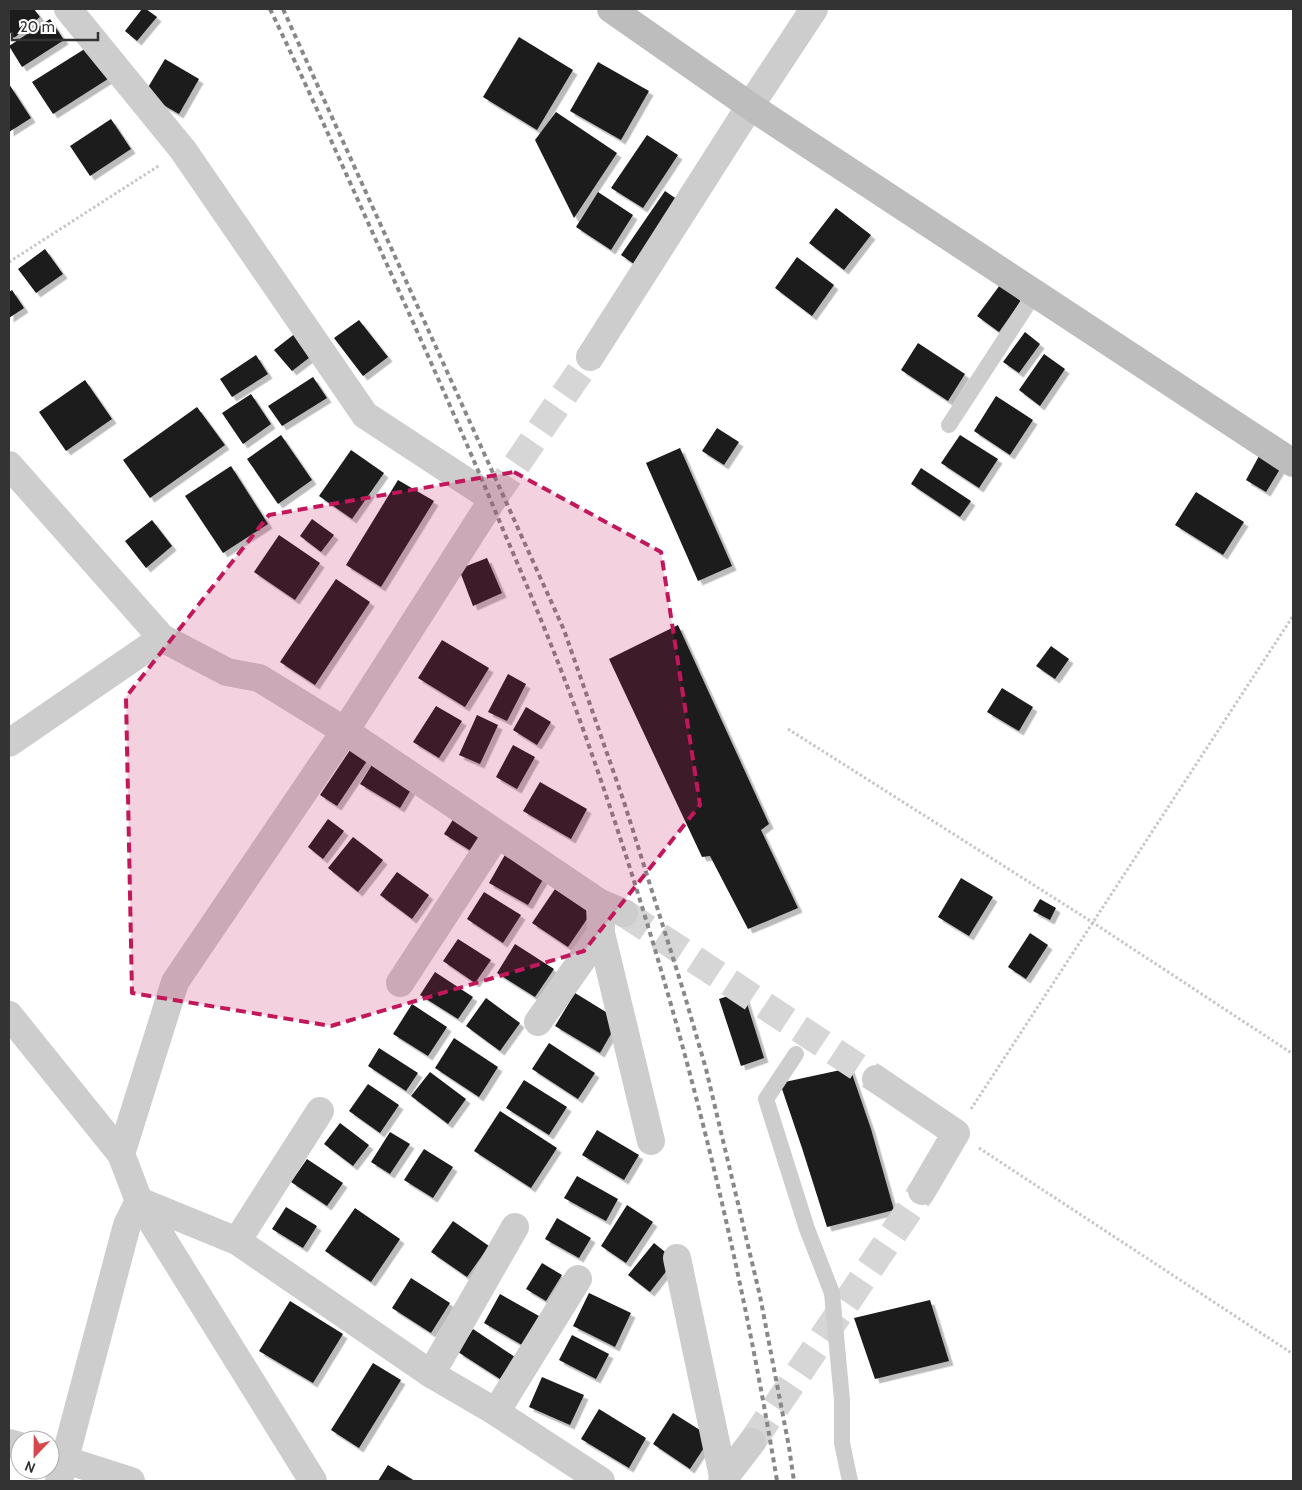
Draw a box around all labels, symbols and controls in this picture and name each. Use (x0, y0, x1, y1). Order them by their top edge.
scale bar (12, 10, 99, 42)
text: 20 m (20, 18, 55, 36)
north arrow (10, 1430, 60, 1480)
text: N (22, 1457, 38, 1477)

